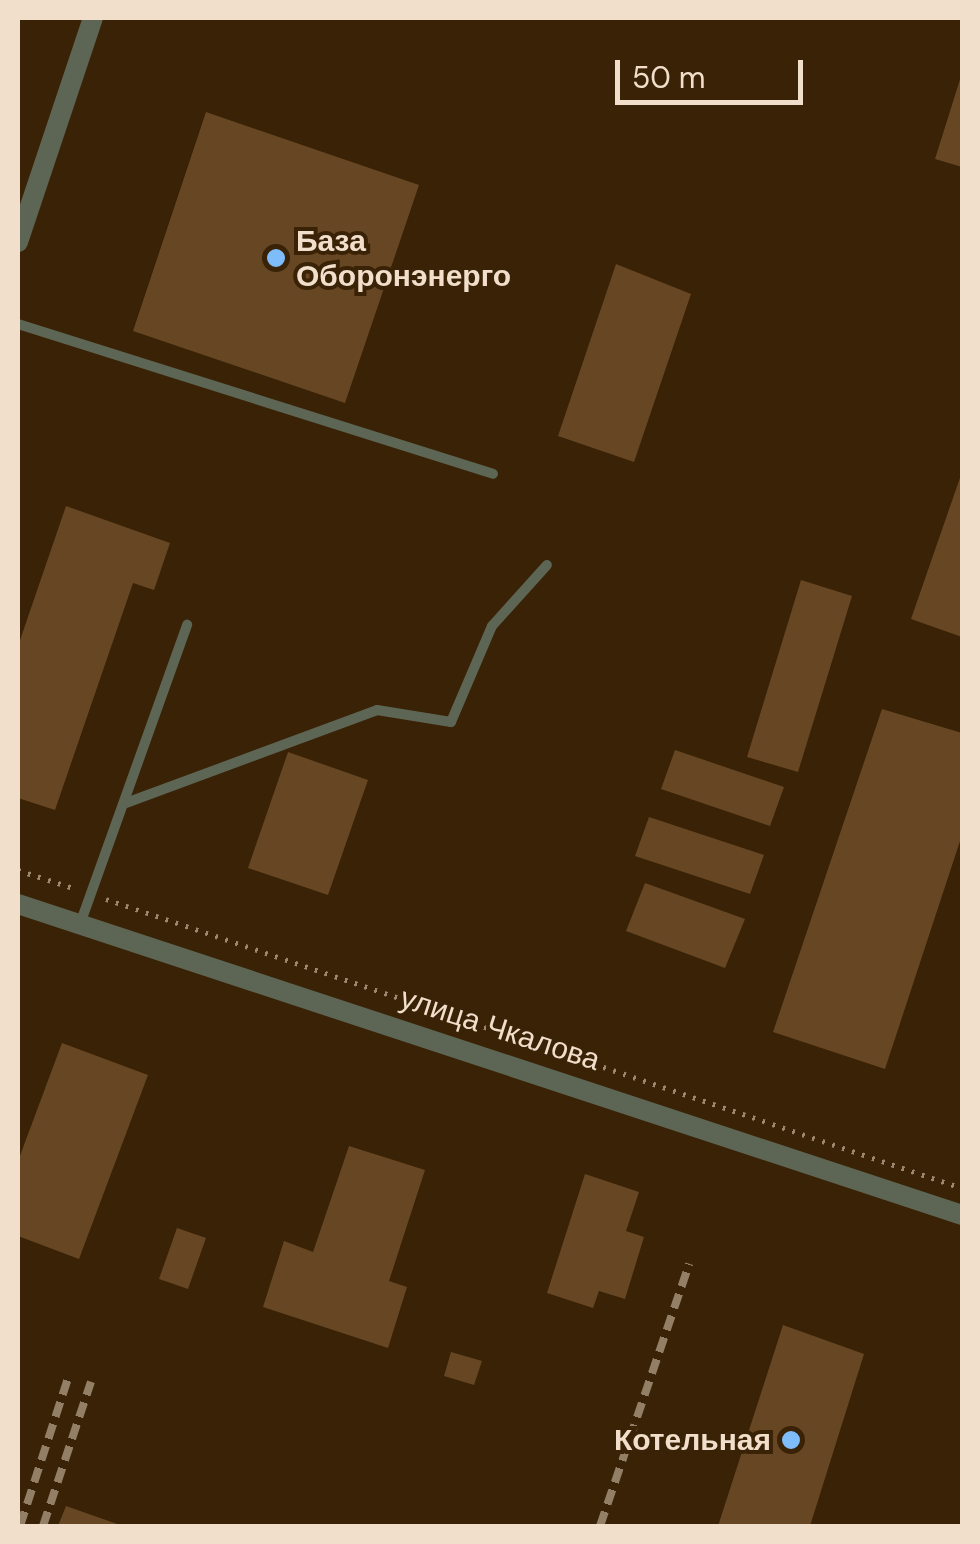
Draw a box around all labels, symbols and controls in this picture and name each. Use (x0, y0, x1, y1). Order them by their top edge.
scale bar (620, 40, 808, 102)
text: 50 m (632, 58, 706, 97)
place label: База Оборонэнерго (296, 223, 511, 294)
marker: База Оборонэнерго (265, 247, 287, 269)
street label: улица Чкалова (396, 980, 604, 1078)
place label: Котельная (614, 1422, 771, 1458)
marker: Котельная (780, 1429, 802, 1451)

